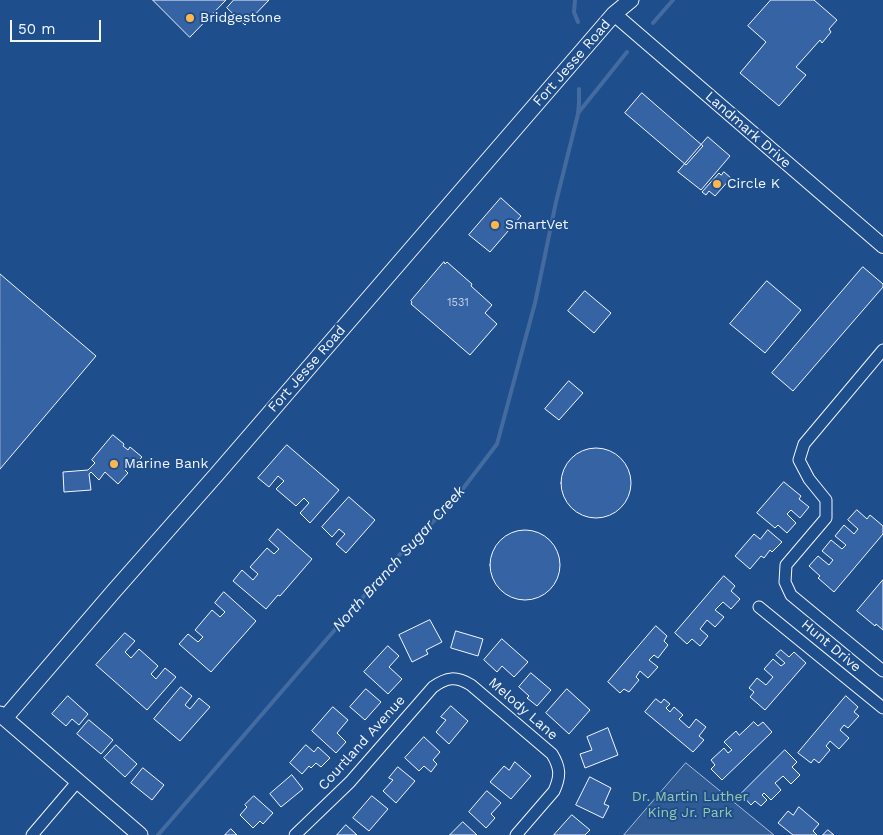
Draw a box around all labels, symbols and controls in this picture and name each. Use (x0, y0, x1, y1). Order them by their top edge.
scale bar (12, 10, 104, 42)
place label: Bridgestone (200, 10, 281, 26)
marker: Bridgestone (184, 12, 196, 24)
street label: Fort Jesse Road (530, 16, 614, 110)
text: 50 m (18, 20, 55, 38)
street label: Landmark Drive (702, 88, 794, 172)
place label: Circle K (727, 176, 780, 192)
marker: Circle K (711, 178, 723, 190)
place label: SmartVet (505, 217, 568, 233)
marker: SmartVet (489, 219, 501, 231)
house number: 1531 (447, 296, 469, 310)
street label: Fort Jesse Road (265, 322, 349, 416)
place label: Marine Bank (124, 456, 208, 472)
marker: Marine Bank (108, 458, 120, 470)
water label: North Branch Sugar Creek (329, 483, 469, 635)
street label: Hunt Drive (798, 616, 864, 676)
street label: Melody Lane (485, 674, 561, 744)
street label: Courtland Avenue (315, 692, 409, 794)
park label: Dr. Martin Luther King Jr. Park (632, 789, 748, 822)

